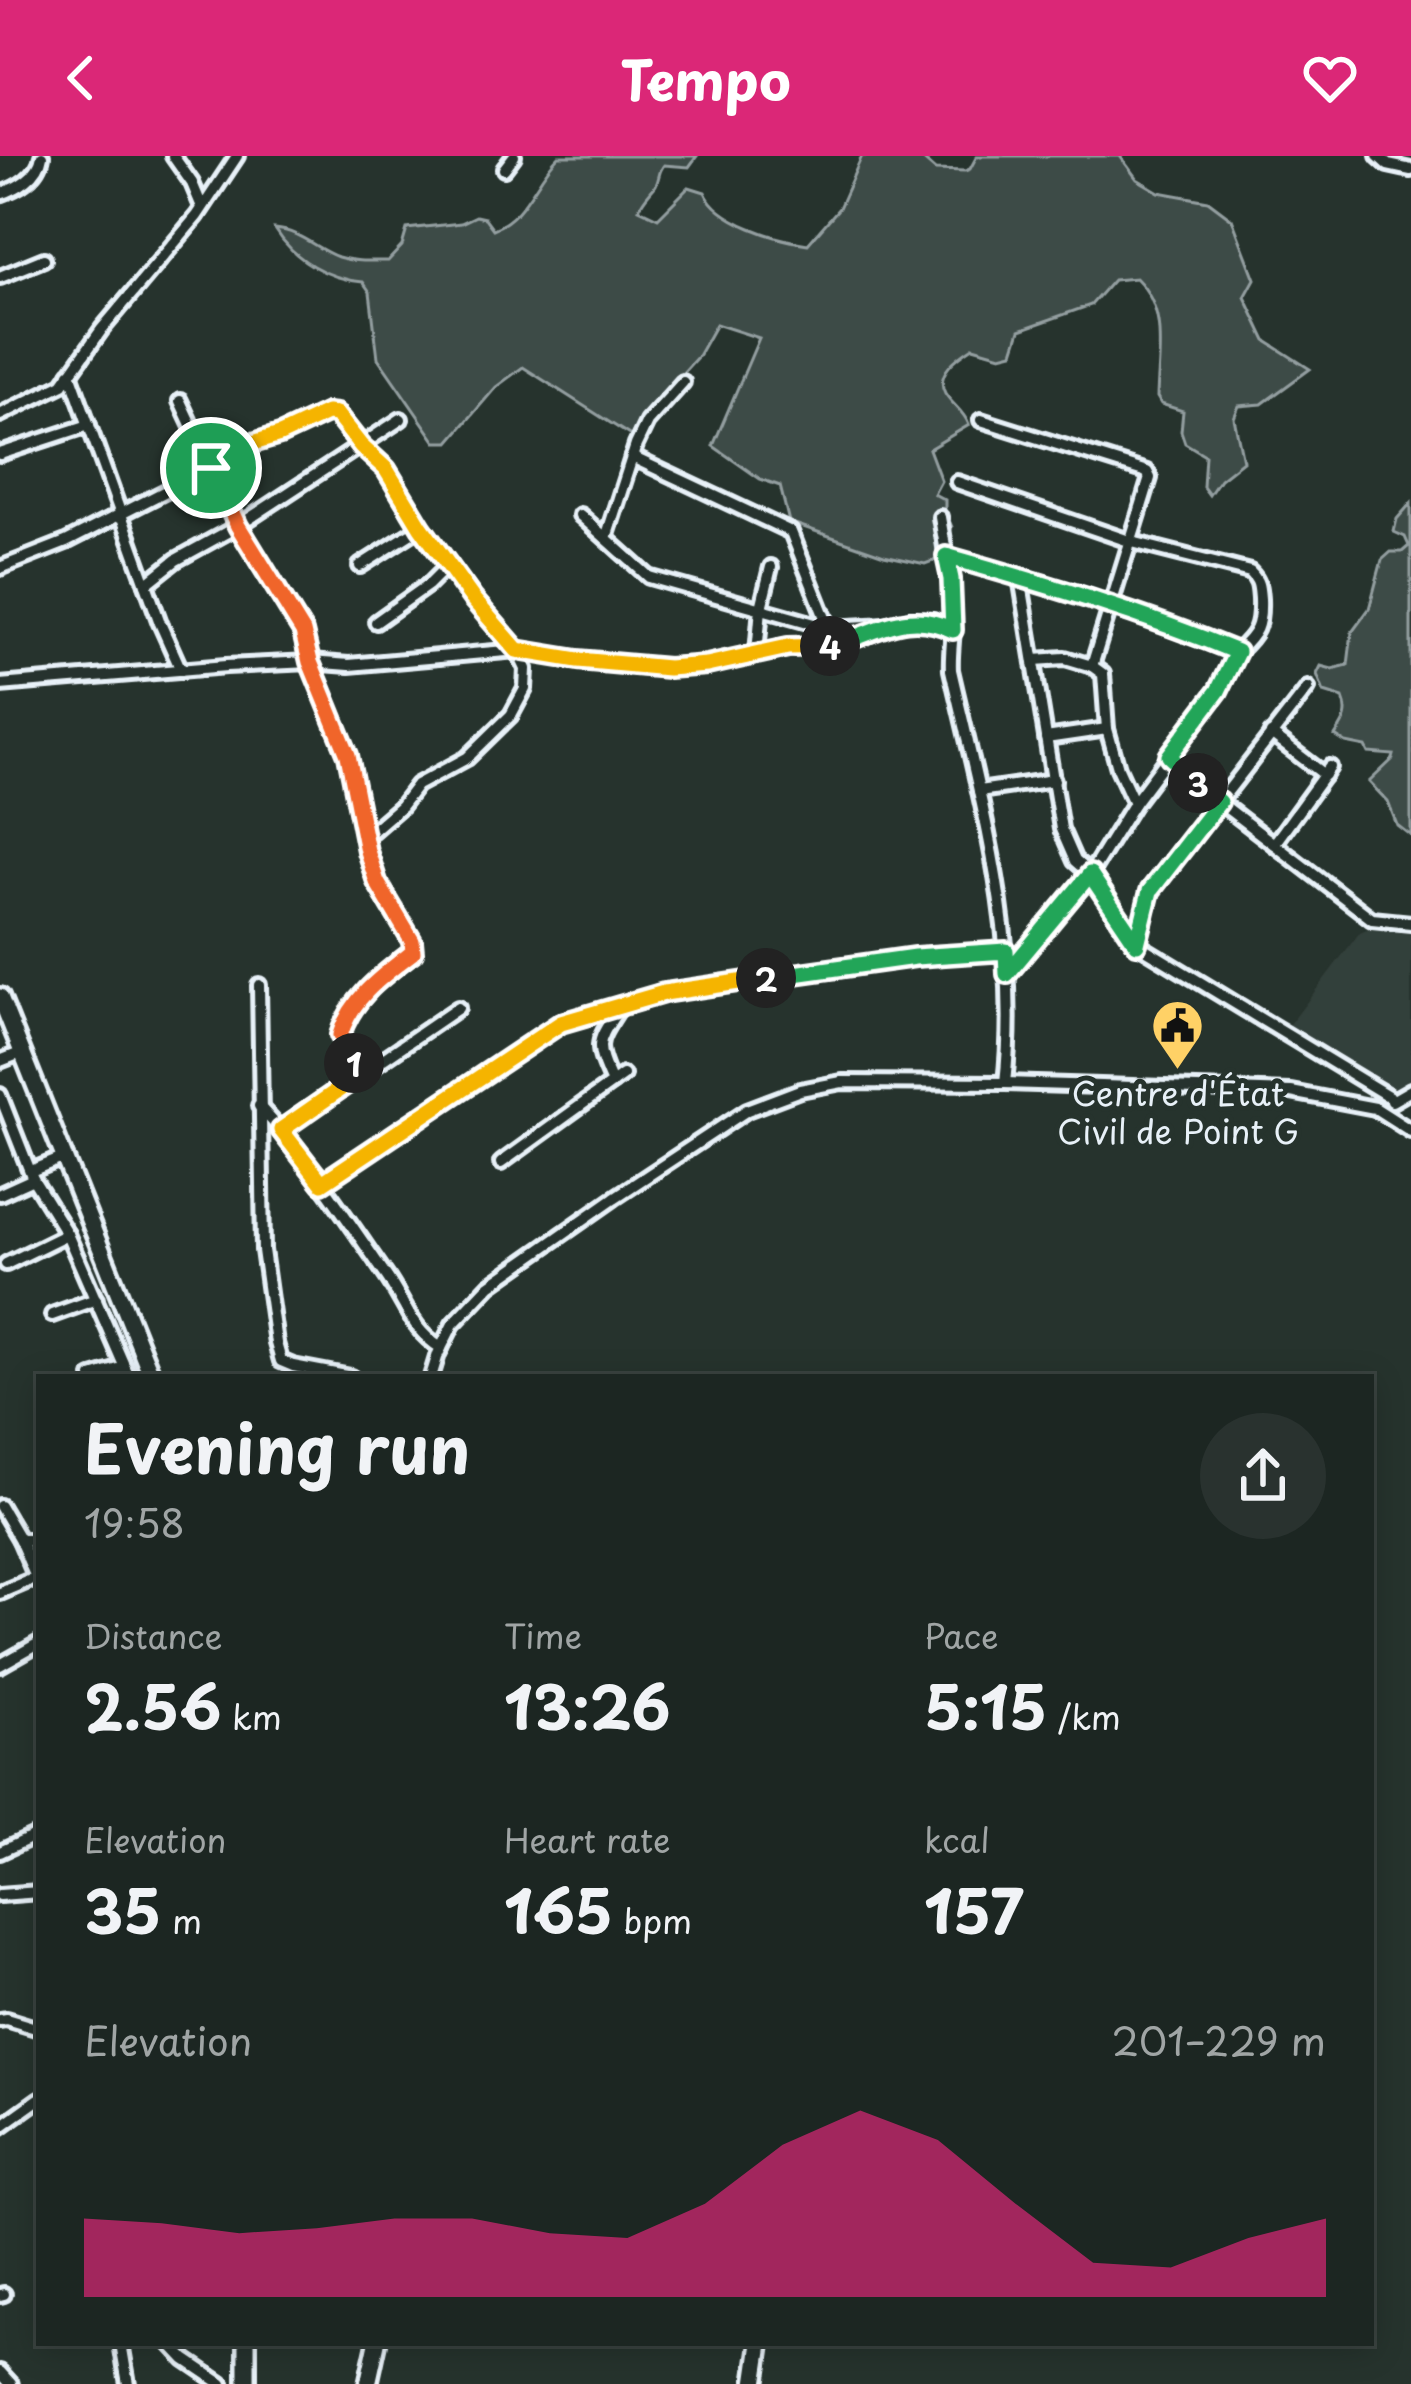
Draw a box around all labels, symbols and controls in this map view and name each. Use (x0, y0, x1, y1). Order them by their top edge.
text: Tempo (620, 38, 791, 119)
icon: back (48, 45, 114, 111)
icon: heart (1297, 45, 1363, 111)
pin (160, 417, 262, 519)
icon: arrive (178, 435, 244, 501)
pin: 4 (800, 616, 860, 676)
text: 4 (819, 621, 841, 671)
pin: 3 (1168, 753, 1228, 813)
text: 3 (1187, 758, 1209, 808)
pin: 2 (736, 948, 796, 1008)
text: 2 (754, 953, 778, 1003)
public building icon: Centre d'État Civil de Point G (1150, 997, 1206, 1071)
pin: 1 (324, 1033, 384, 1093)
text: 1 (346, 1038, 362, 1088)
place label: Centre d'État Civil de Point G (1057, 1067, 1299, 1155)
text: Evening run (84, 1397, 470, 1496)
button: share (1200, 1413, 1326, 1539)
text: 19:58 (84, 1492, 185, 1551)
text: Distance (84, 1610, 222, 1660)
text: Time (504, 1610, 582, 1660)
text: Pace (924, 1610, 998, 1660)
text: 2.56 (84, 1660, 221, 1750)
text: 13:26 (504, 1660, 670, 1750)
text: 5:15 (924, 1660, 1047, 1750)
text: km (221, 1691, 282, 1741)
text: /km (1047, 1691, 1121, 1741)
text: Elevation (84, 1814, 226, 1864)
text: Heart rate (504, 1814, 671, 1864)
text: kcal (924, 1814, 990, 1864)
text: 35 (84, 1864, 161, 1954)
text: 165 (504, 1864, 613, 1954)
text: 157 (924, 1864, 1024, 1954)
text: m (161, 1895, 202, 1945)
text: bpm (613, 1895, 692, 1945)
text: Elevation (84, 2010, 252, 2069)
text: 201–229 m (1112, 2010, 1326, 2069)

